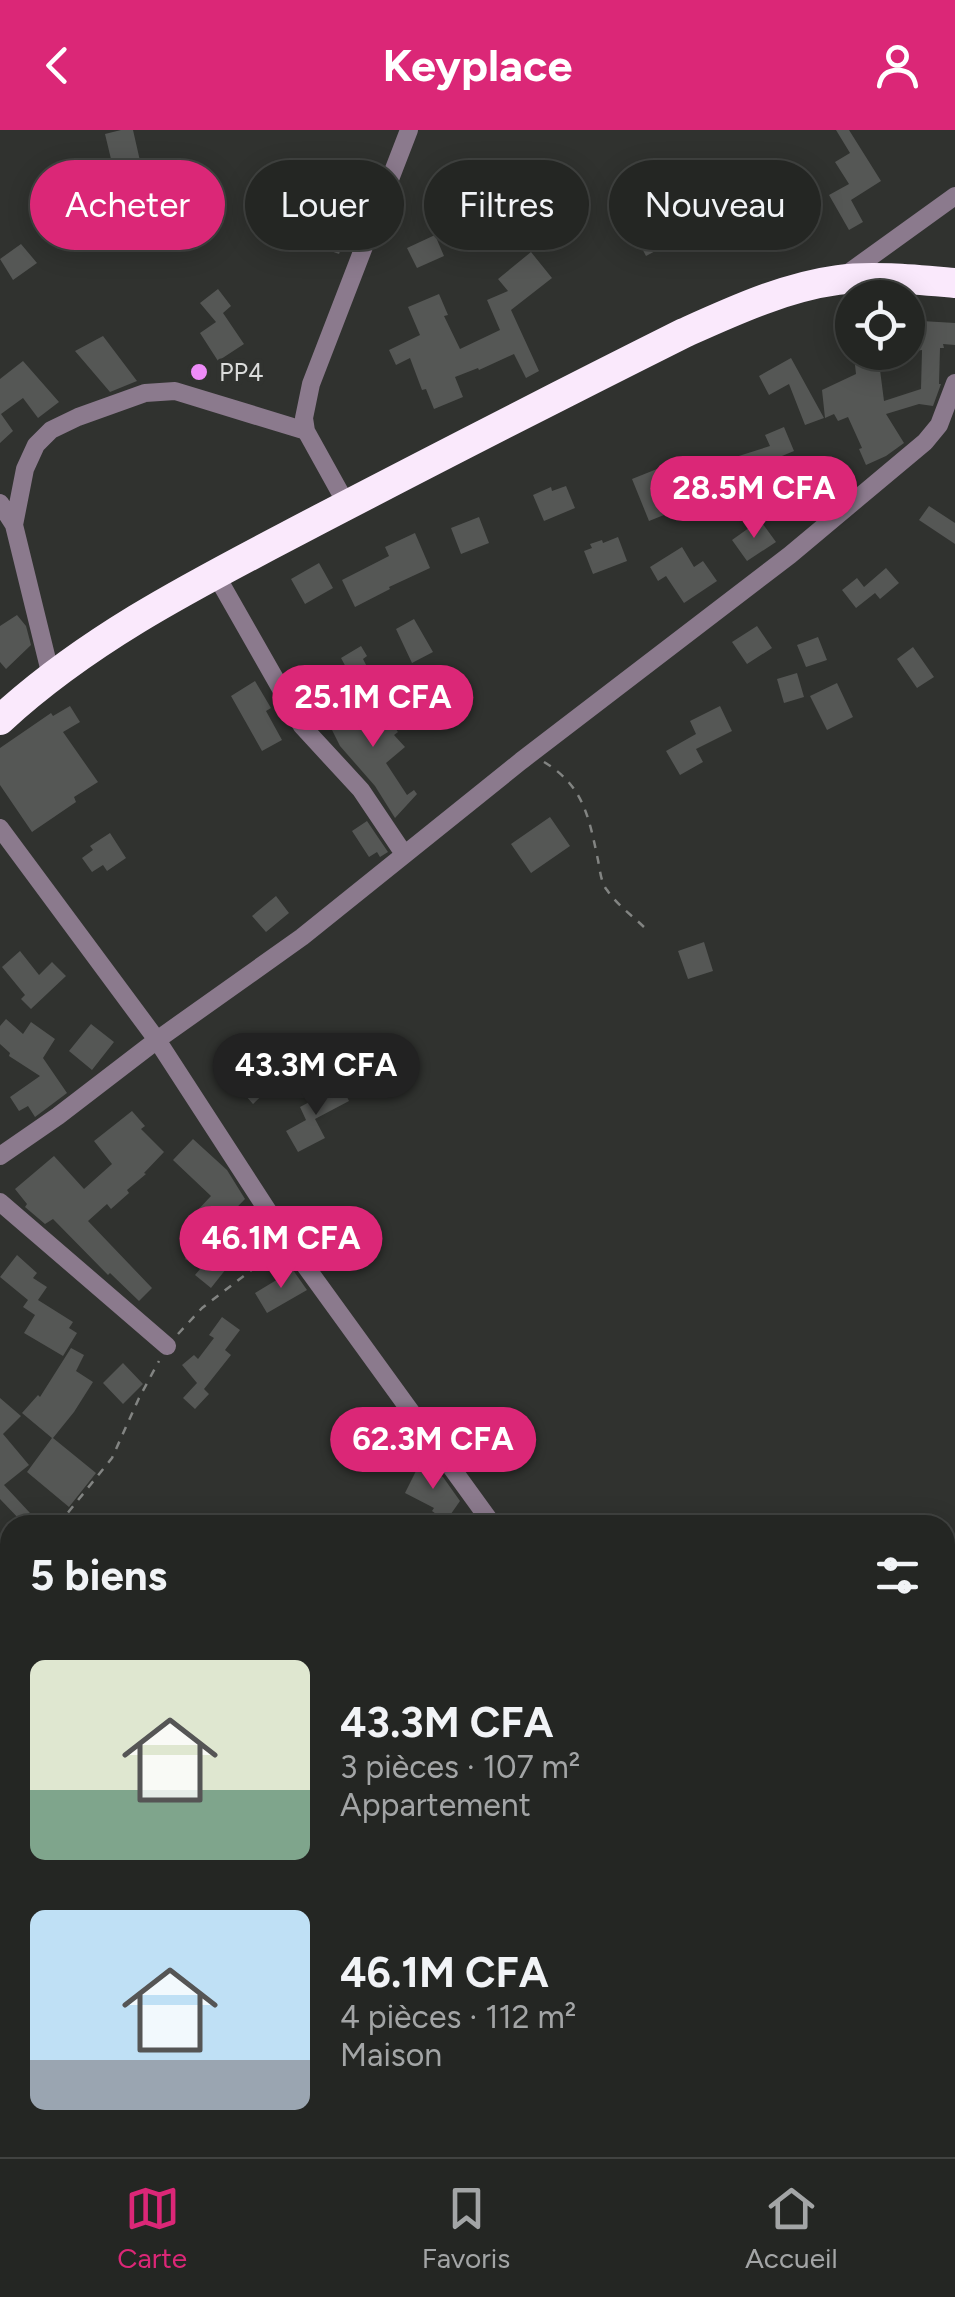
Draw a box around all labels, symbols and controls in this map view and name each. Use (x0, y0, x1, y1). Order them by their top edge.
icon: back (30, 38, 85, 93)
text: Keyplace (382, 38, 573, 92)
icon: person (870, 38, 925, 93)
chip: Acheter (30, 160, 225, 250)
chip: Louer (245, 160, 404, 250)
chip: Filtres (424, 160, 589, 250)
chip: Nouveau (609, 160, 821, 250)
map controls (835, 280, 925, 370)
button: locate (835, 280, 925, 370)
place label: PP4 (219, 357, 263, 387)
marker: PP4 (188, 361, 210, 383)
pin: 28.5M CFA (640, 456, 868, 541)
text: 28.5M CFA (672, 469, 836, 507)
pin: 25.1M CFA (259, 665, 487, 750)
text: 25.1M CFA (294, 678, 452, 716)
pin: 43.3M CFA (202, 1033, 430, 1118)
text: 43.3M CFA (235, 1046, 397, 1084)
pin: 46.1M CFA (167, 1206, 395, 1291)
text: 46.1M CFA (201, 1219, 361, 1257)
pin: 62.3M CFA (319, 1407, 547, 1492)
text: 62.3M CFA (352, 1420, 514, 1458)
icon: filters (870, 1548, 925, 1603)
text: 5 biens (30, 1550, 167, 1601)
text: 43.3M CFA (340, 1697, 553, 1748)
icon: home (110, 1700, 230, 1820)
text: 3 pièces · 107 m² (340, 1748, 580, 1786)
text: Appartement (340, 1786, 531, 1824)
text: 46.1M CFA (340, 1947, 549, 1998)
icon: home (110, 1950, 230, 2070)
text: 4 pièces · 112 m² (340, 1998, 576, 2036)
text: Maison (340, 2036, 442, 2074)
tab: Carte (117, 2181, 187, 2275)
tab: Favoris (422, 2181, 510, 2275)
tab: Accueil (745, 2181, 838, 2275)

